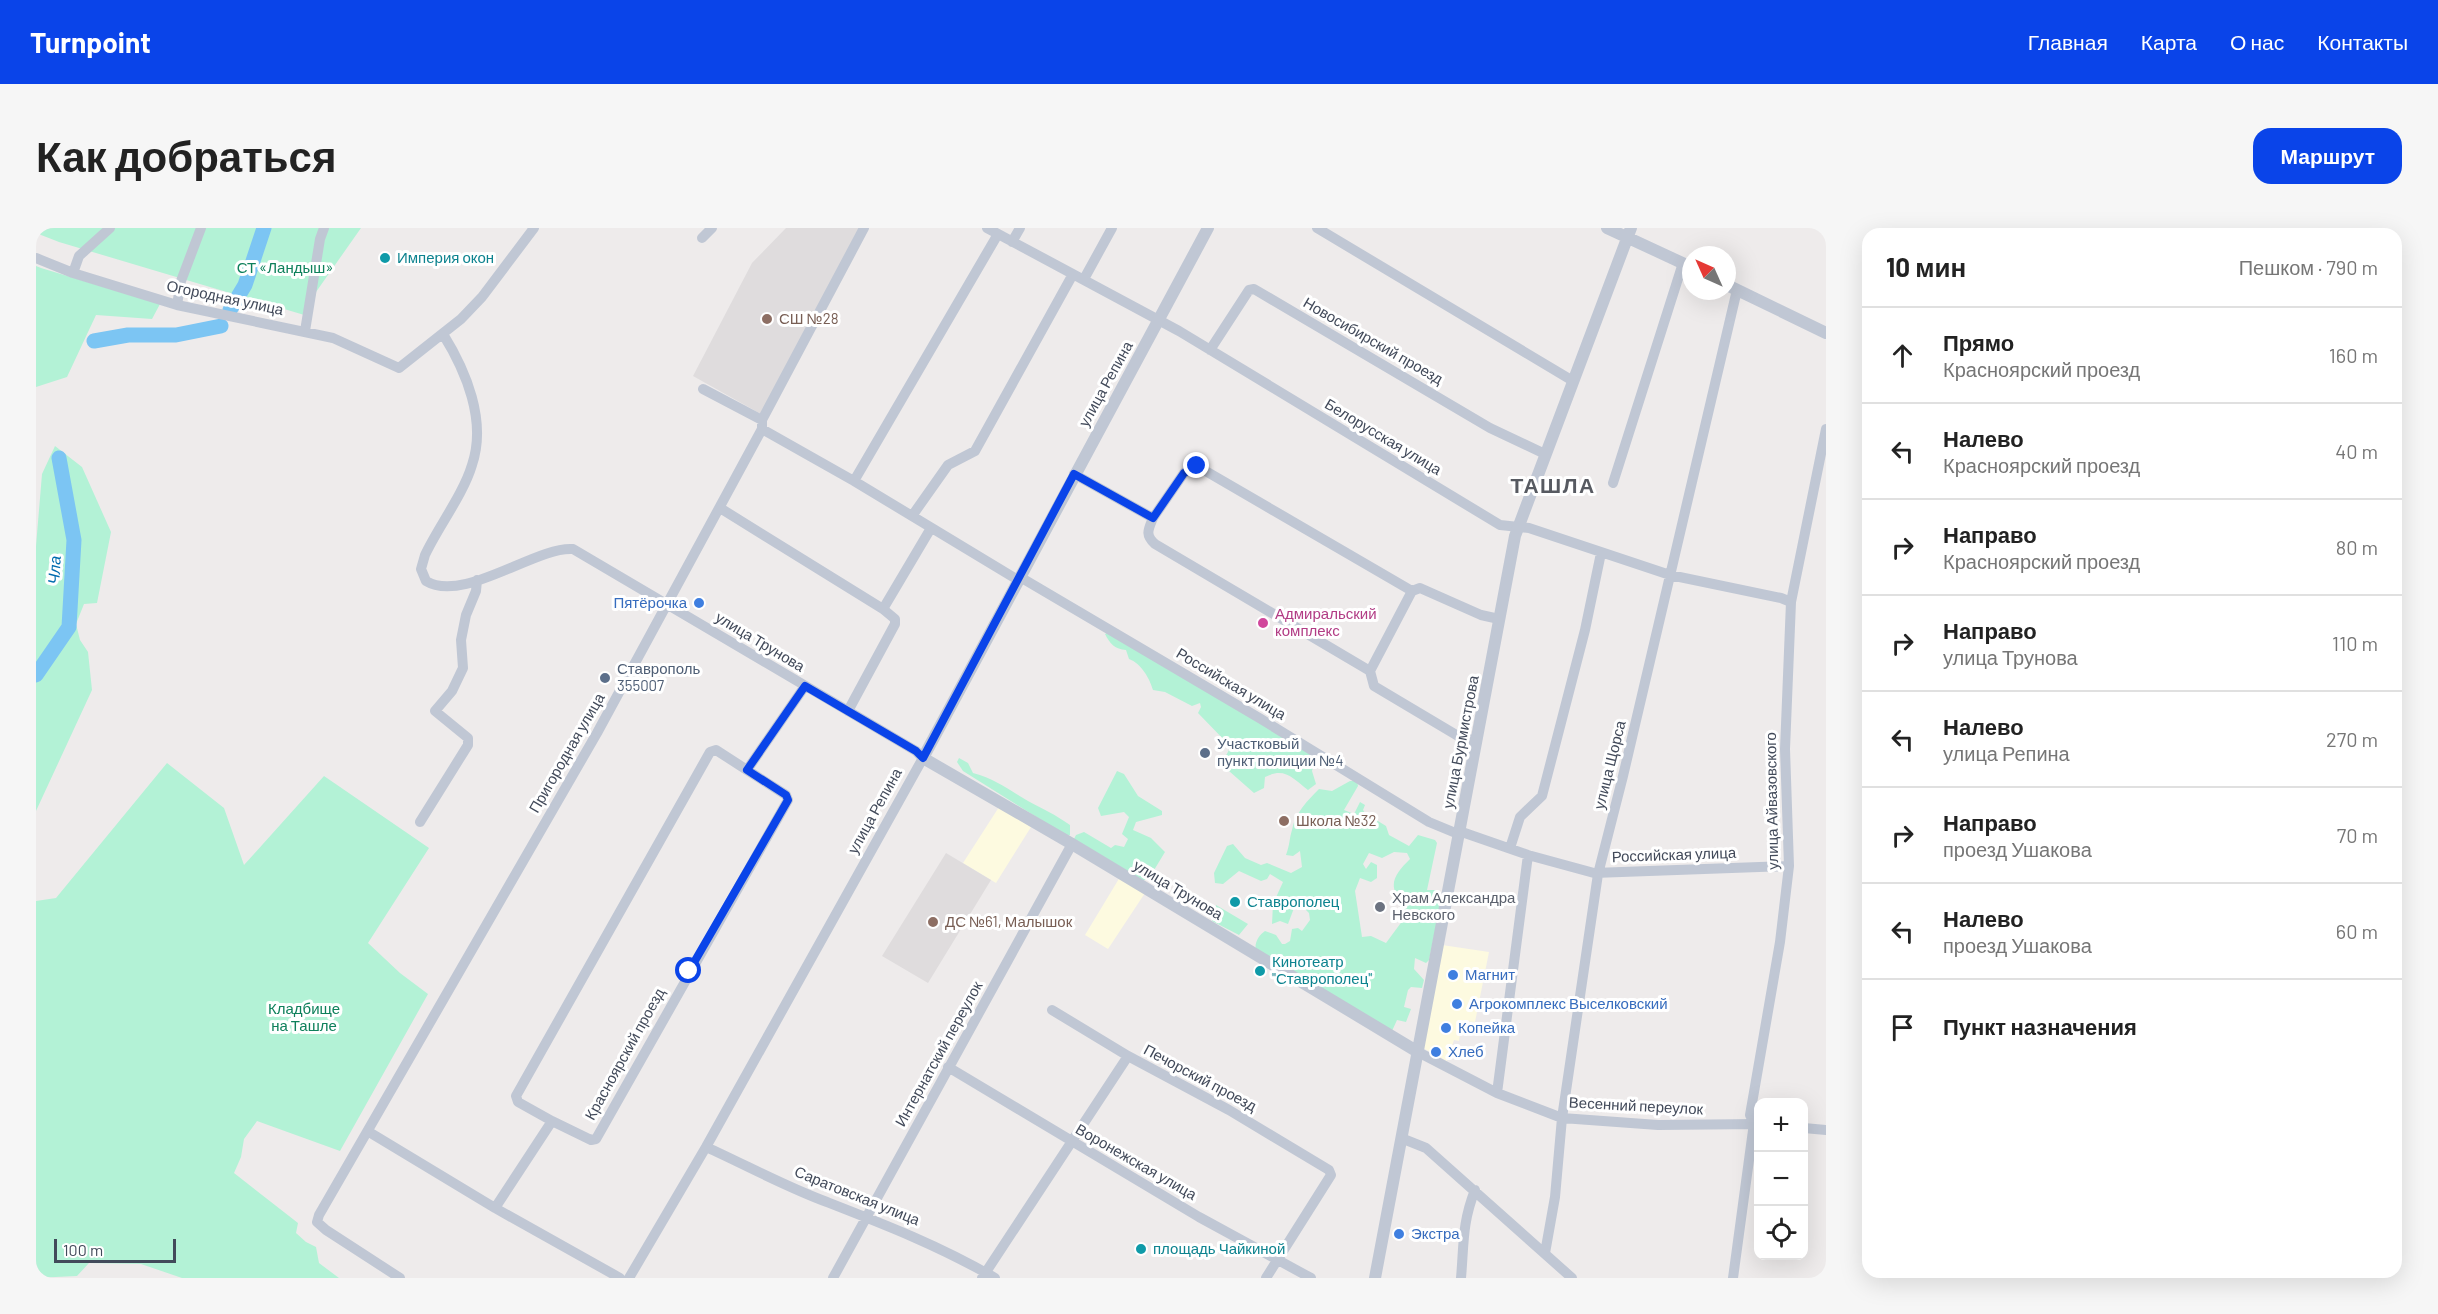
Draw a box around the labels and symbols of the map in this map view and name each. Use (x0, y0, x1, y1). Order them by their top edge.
north arrow (1682, 246, 1736, 300)
place label: Империя окон (397, 248, 494, 266)
marker: Империя окон (378, 251, 392, 265)
park label: СТ «Ландыш» (237, 258, 333, 276)
street label: Огородная улица (165, 276, 286, 318)
street label: Новосибирский проезд (1300, 293, 1447, 388)
place label: СШ №28 (779, 309, 839, 327)
marker: СШ №28 (760, 312, 774, 326)
street label: улица Репина (1074, 337, 1136, 429)
street label: Белорусская улица (1322, 394, 1446, 478)
route end (1183, 452, 1209, 478)
district label: ТАШЛА (1510, 472, 1596, 497)
water label: Чла (43, 555, 64, 585)
place label: Пятёрочка (613, 593, 688, 611)
marker: Пятёрочка (692, 596, 706, 610)
place label: Адмиральский комплекс (1275, 604, 1377, 639)
street label: улица Трунова (713, 607, 809, 675)
marker: Адмиральский комплекс (1256, 616, 1270, 630)
street label: Российская улица (1174, 643, 1290, 723)
place label: Ставрополь 355007 (617, 659, 700, 694)
marker: Ставрополь 355007 (598, 671, 612, 685)
street label: улица Бурмистрова (1438, 673, 1482, 810)
street label: Пригородная улица (525, 689, 608, 815)
street label: улица Щорса (1589, 718, 1629, 811)
street label: улица Айвазовского (1761, 732, 1781, 870)
place label: Участковый пункт полиции №4 (1217, 734, 1343, 769)
marker: Участковый пункт полиции №4 (1198, 746, 1212, 760)
street label: улица Репина (843, 764, 905, 856)
place label: Школа №32 (1296, 811, 1376, 829)
marker: Школа №32 (1277, 814, 1291, 828)
street label: Российская улица (1611, 843, 1737, 865)
street label: улица Трунова (1131, 855, 1227, 923)
place label: Храм Александра Невского (1392, 888, 1516, 923)
place label: Ставрополец (1247, 892, 1340, 910)
marker: Ставрополец (1228, 895, 1242, 909)
marker: Храм Александра Невского (1373, 900, 1387, 914)
place label: ДС №61, Малышок (945, 912, 1073, 930)
marker: ДС №61, Малышок (926, 915, 940, 929)
place label: Кинотеатр "Ставрополец" (1272, 952, 1372, 987)
route start (675, 957, 701, 983)
marker: Кинотеатр "Ставрополец" (1253, 964, 1267, 978)
place label: Магнит (1465, 965, 1515, 983)
marker: Магнит (1446, 968, 1460, 982)
street label: Интернатский переулок (891, 977, 986, 1129)
street label: Красноярский проезд (580, 984, 668, 1123)
place label: Агрокомплекс Выселковский (1469, 994, 1668, 1012)
marker: Агрокомплекс Выселковский (1450, 997, 1464, 1011)
park label: Кладбище на Ташле (268, 999, 340, 1034)
place label: Копейка (1458, 1018, 1516, 1036)
marker: Копейка (1439, 1021, 1453, 1035)
street label: Печорский проезд (1141, 1040, 1260, 1115)
place label: Хлеб (1448, 1042, 1484, 1060)
marker: Хлеб (1429, 1045, 1443, 1059)
street label: Весенний переулок (1568, 1092, 1704, 1118)
street label: Воронежская улица (1073, 1119, 1201, 1203)
street label: Саратовская улица (792, 1162, 923, 1229)
place label: Экстра (1411, 1224, 1460, 1242)
marker: Экстра (1392, 1227, 1406, 1241)
scale bar (54, 1236, 176, 1264)
place label: площадь Чайкиной (1153, 1239, 1285, 1257)
marker: площадь Чайкиной (1134, 1242, 1148, 1256)

